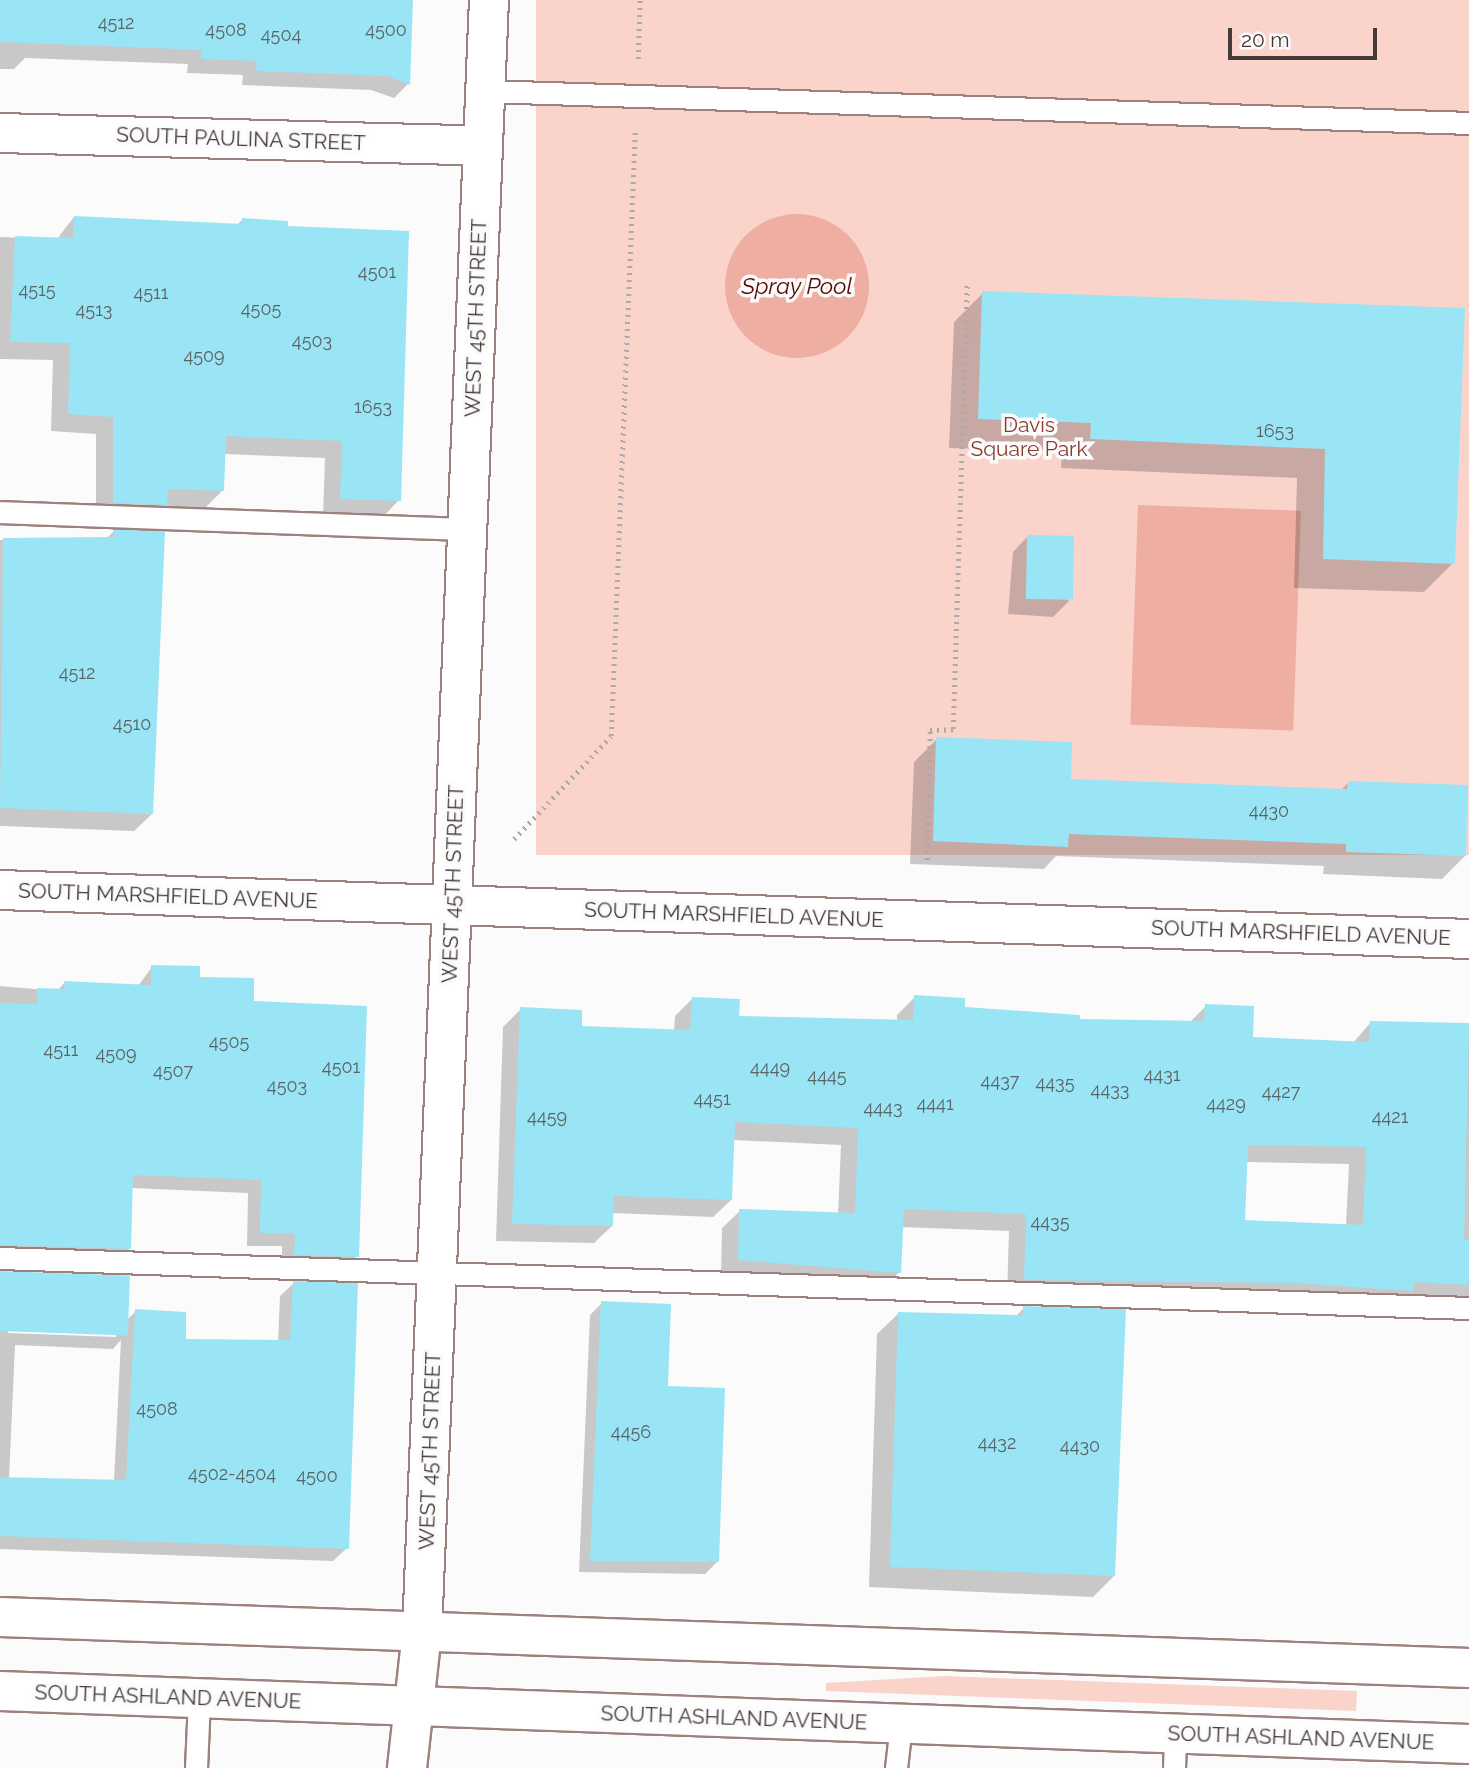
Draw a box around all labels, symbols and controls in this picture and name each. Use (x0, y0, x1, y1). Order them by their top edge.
house number: 4512 (98, 12, 134, 34)
scale bar (1231, 14, 1380, 58)
house number: 4508 (205, 19, 247, 41)
house number: 4500 (365, 19, 407, 41)
house number: 4504 (261, 24, 301, 46)
text: 20 m (1241, 27, 1289, 52)
street label: SOUTH PAULINA STREET (115, 122, 367, 156)
street label: WEST 45TH STREET (460, 218, 492, 418)
house number: 4501 (358, 261, 396, 283)
water label: Spray Pool (741, 272, 853, 300)
house number: 4515 (18, 279, 56, 301)
house number: 4511 (133, 282, 169, 304)
house number: 4505 (241, 298, 281, 320)
house number: 4513 (76, 299, 112, 321)
house number: 4503 (292, 330, 332, 352)
house number: 4509 (183, 345, 225, 367)
house number: 1653 (354, 396, 392, 418)
park label: Davis Square Park (970, 412, 1088, 462)
house number: 1653 (1256, 420, 1294, 442)
house number: 4512 (59, 662, 95, 684)
house number: 4510 (113, 713, 151, 735)
street label: WEST 45TH STREET (437, 784, 469, 984)
house number: 4430 (1249, 800, 1289, 822)
street label: SOUTH MARSHFIELD AVENUE (17, 878, 319, 914)
street label: SOUTH MARSHFIELD AVENUE (583, 897, 885, 933)
street label: SOUTH MARSHFIELD AVENUE (1150, 915, 1452, 951)
house number: 4505 (209, 1031, 249, 1053)
house number: 4511 (43, 1039, 79, 1061)
house number: 4509 (95, 1043, 137, 1065)
house number: 4501 (322, 1056, 360, 1078)
house number: 4449 (750, 1057, 790, 1079)
house number: 4507 (153, 1060, 193, 1082)
house number: 4431 (1144, 1064, 1180, 1086)
house number: 4445 (807, 1065, 847, 1087)
house number: 4437 (981, 1070, 1019, 1092)
house number: 4435 (1035, 1072, 1075, 1094)
house number: 4503 (267, 1075, 307, 1097)
house number: 4433 (1091, 1079, 1129, 1101)
house number: 4427 (1262, 1081, 1300, 1103)
house number: 4451 (693, 1088, 731, 1110)
house number: 4441 (916, 1093, 954, 1115)
house number: 4429 (1206, 1093, 1246, 1115)
house number: 4443 (863, 1097, 903, 1119)
house number: 4459 (527, 1106, 567, 1128)
house number: 4421 (1372, 1106, 1408, 1128)
house number: 4435 (1030, 1211, 1070, 1233)
street label: WEST 45TH STREET (414, 1351, 446, 1551)
house number: 4508 (136, 1398, 178, 1420)
house number: 4456 (611, 1421, 651, 1443)
house number: 4432 (978, 1432, 1016, 1454)
house number: 4430 (1060, 1435, 1100, 1457)
house number: 4502-4504 (188, 1463, 276, 1485)
house number: 4500 (296, 1465, 338, 1487)
street label: SOUTH ASHLAND AVENUE (34, 1680, 302, 1714)
street label: SOUTH ASHLAND AVENUE (600, 1701, 868, 1735)
street label: SOUTH ASHLAND AVENUE (1167, 1721, 1435, 1755)

